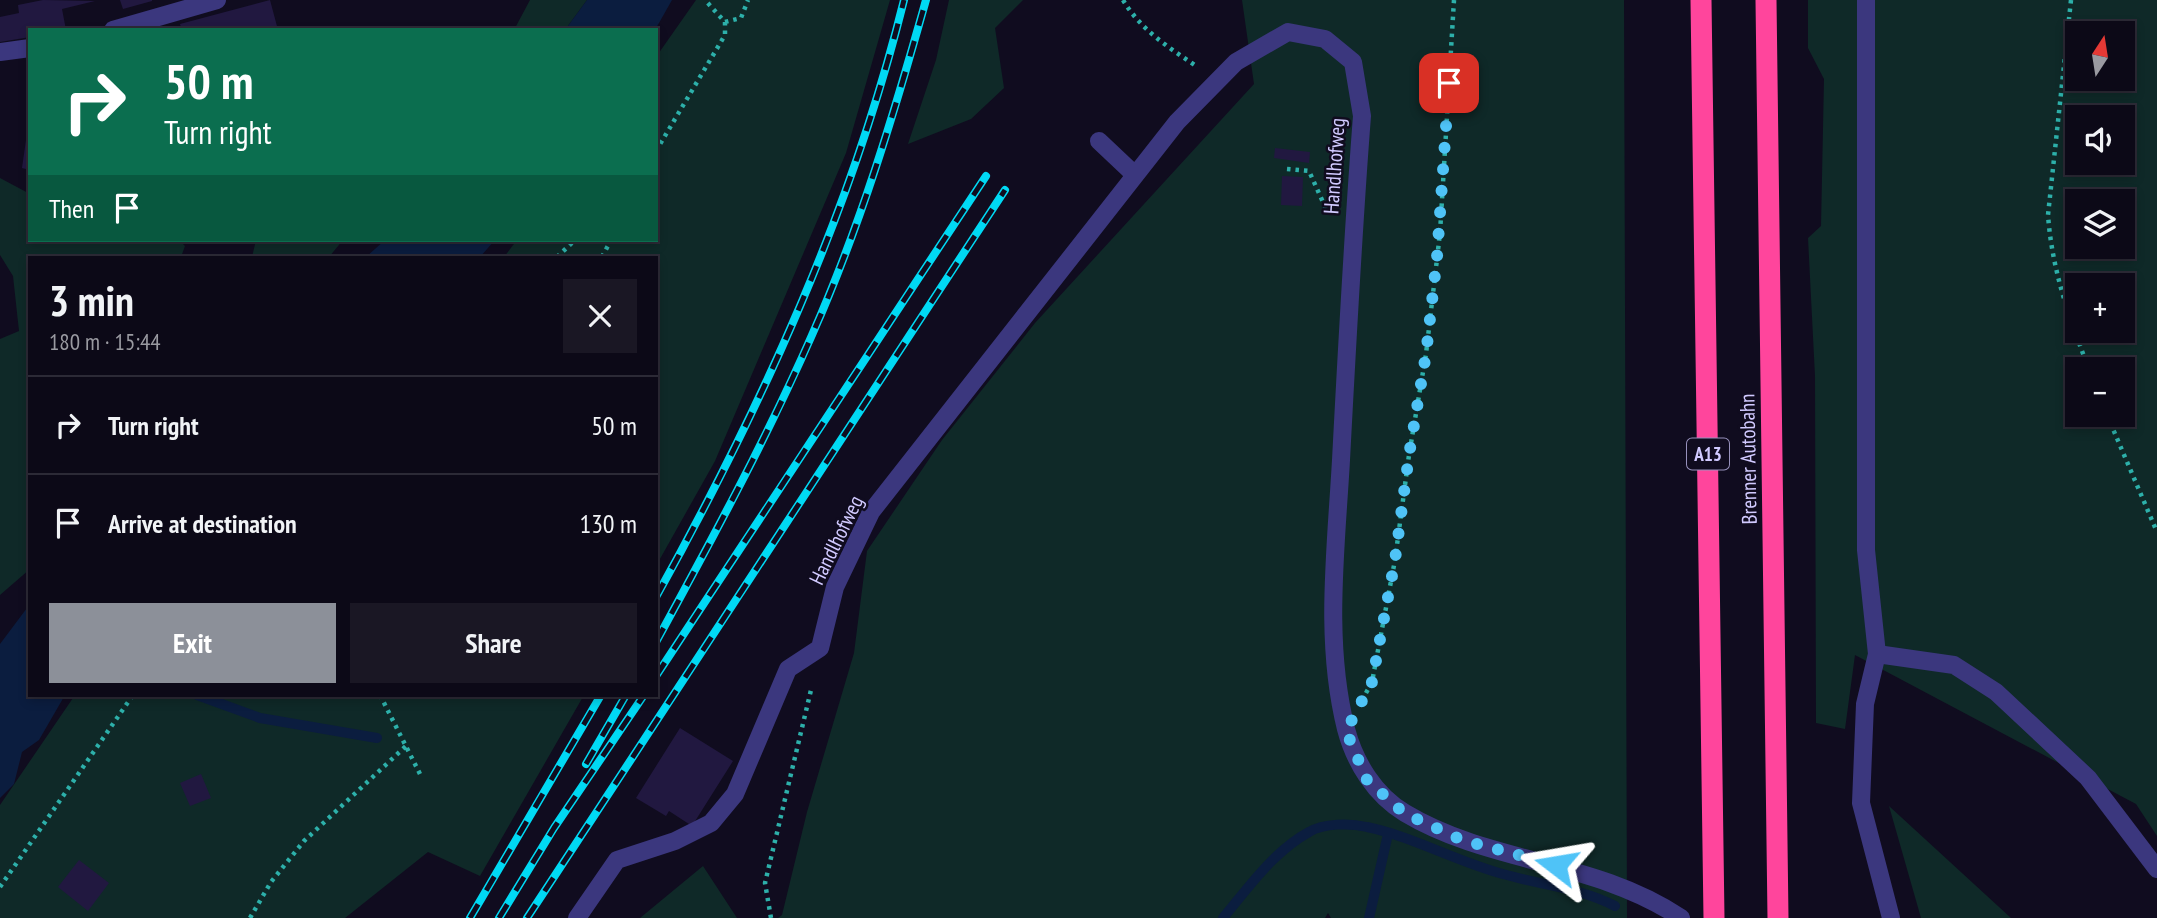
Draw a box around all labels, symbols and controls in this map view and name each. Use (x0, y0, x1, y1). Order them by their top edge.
north arrow (2065, 21, 2135, 91)
map controls (2065, 21, 2135, 427)
text: 50 m (164, 49, 253, 113)
pin (1419, 53, 1479, 113)
icon: right (49, 56, 140, 147)
icon: arrive (1430, 64, 1468, 102)
button: sound (2065, 105, 2135, 175)
text: Turn right (164, 111, 272, 153)
street label: Handlhofweg (1317, 117, 1351, 215)
icon: arrive (108, 189, 146, 227)
button: layers (2065, 189, 2135, 259)
text: Then (49, 192, 94, 225)
text: 3 min (49, 273, 134, 328)
button: + (2065, 273, 2135, 343)
button: close (563, 279, 637, 353)
text: 180 m · 15:44 (49, 327, 161, 356)
button: − (2065, 357, 2135, 427)
street label: Brenner Autobahn (1733, 393, 1763, 525)
icon: right (49, 406, 87, 444)
text: Turn right (108, 409, 199, 442)
text: 50 m (591, 409, 637, 442)
road number: A13 (1687, 438, 1729, 470)
street label: Handlhofweg (803, 491, 869, 589)
icon: arrive (49, 504, 87, 542)
text: Arrive at destination (108, 507, 297, 540)
text: 130 m (579, 507, 637, 540)
button: Exit (49, 603, 336, 683)
button: Share (350, 603, 637, 683)
position arrow (1519, 828, 1593, 902)

